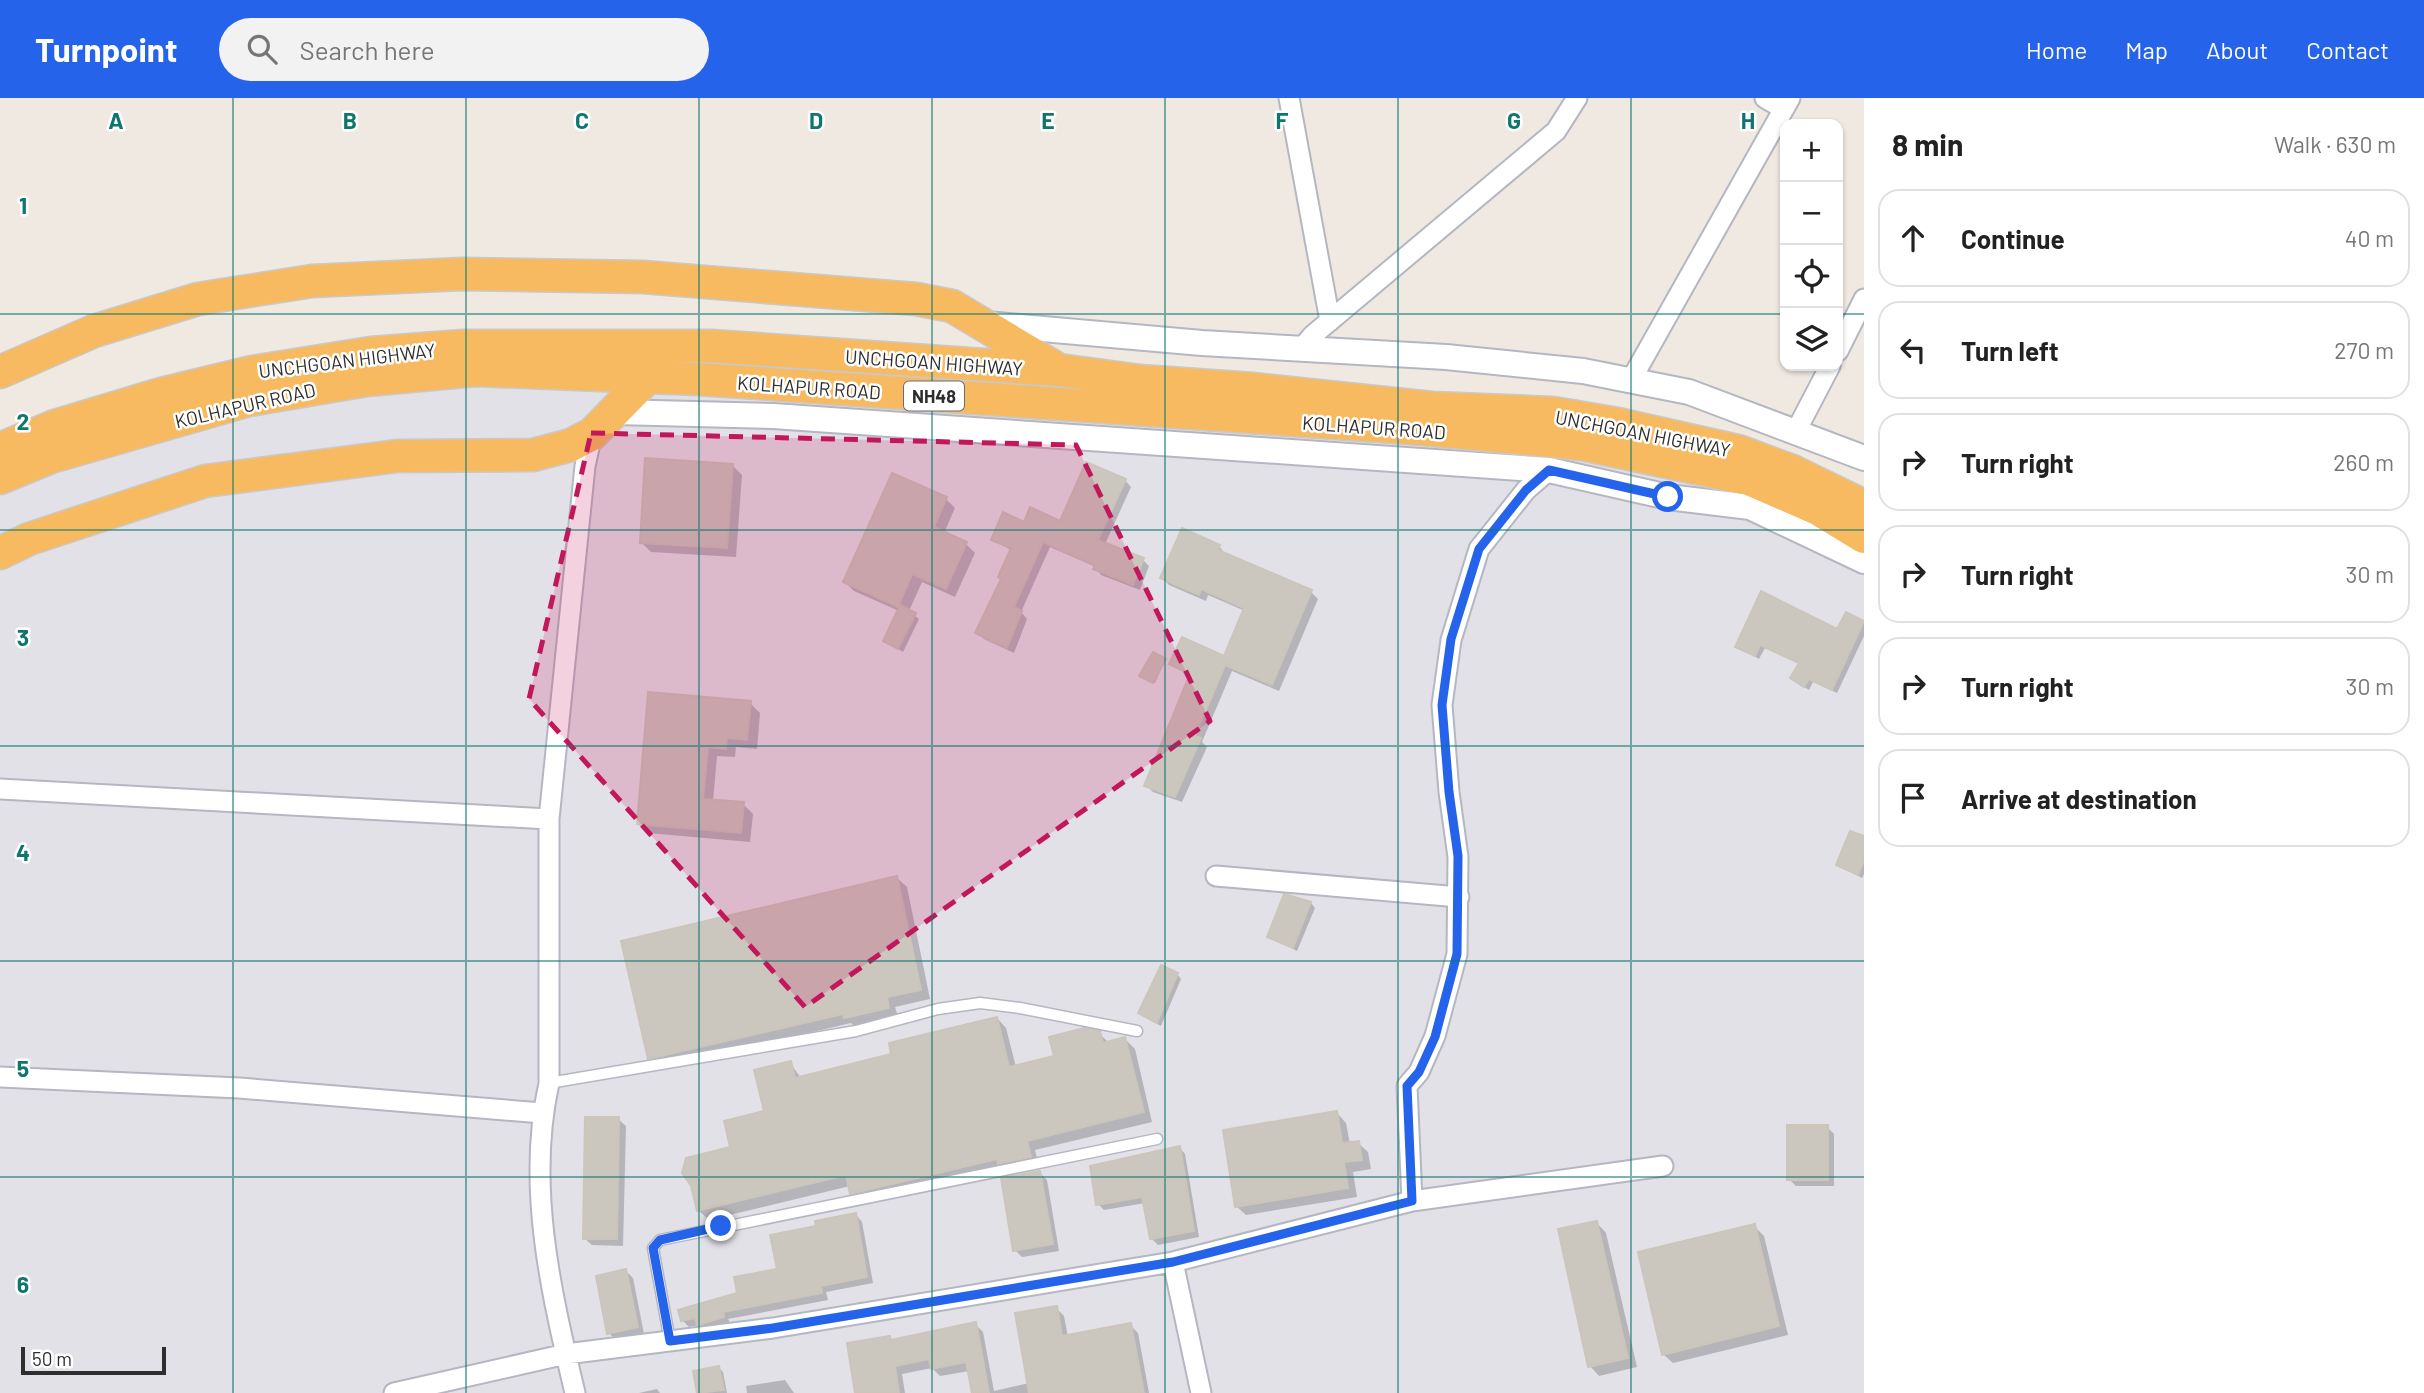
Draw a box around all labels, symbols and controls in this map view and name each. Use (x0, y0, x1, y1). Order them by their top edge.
search box (219, 18, 709, 81)
text: Turnpoint (35, 29, 177, 69)
icon: search (243, 30, 281, 68)
text: Search here (299, 34, 435, 65)
text: Home (2026, 35, 2087, 64)
text: Map (2125, 35, 2168, 64)
text: About (2206, 35, 2268, 64)
text: Contact (2306, 35, 2389, 64)
text: A (108, 106, 124, 134)
text: B (343, 106, 357, 134)
text: C (575, 106, 589, 134)
text: D (809, 106, 823, 134)
text: E (1041, 106, 1055, 134)
text: F (1276, 106, 1289, 134)
text: G (1507, 106, 1521, 134)
text: H (1741, 106, 1755, 134)
map controls (1780, 119, 1843, 371)
button: + (1780, 119, 1843, 182)
text: 8 min (1892, 126, 1963, 162)
text: Walk · 630 m (2274, 130, 2396, 158)
button: − (1780, 182, 1843, 245)
text: 1 (19, 191, 27, 219)
icon: ahead (1894, 219, 1932, 257)
text: Continue (1961, 223, 2065, 254)
text: 40 m (2345, 224, 2394, 252)
button: locate (1780, 245, 1843, 308)
button: layers (1780, 308, 1843, 371)
icon: left (1894, 331, 1932, 369)
text: Turn left (1961, 335, 2059, 366)
text: 270 m (2334, 336, 2394, 364)
street label: UNCHGOAN HIGHWAY (257, 338, 437, 382)
street label: UNCHGOAN HIGHWAY (844, 344, 1024, 380)
street label: KOLHAPUR ROAD (736, 371, 882, 403)
street label: KOLHAPUR ROAD (172, 378, 318, 432)
road number: NH48 (904, 382, 964, 410)
street label: UNCHGOAN HIGHWAY (1553, 405, 1733, 461)
text: 2 (17, 407, 29, 435)
street label: KOLHAPUR ROAD (1301, 411, 1447, 443)
icon: right (1894, 443, 1932, 481)
text: Turn right (1961, 447, 2074, 478)
text: 260 m (2333, 448, 2394, 476)
route start (1652, 481, 1683, 512)
icon: right (1894, 555, 1932, 593)
text: Turn right (1961, 559, 2074, 590)
text: 30 m (2346, 560, 2394, 588)
text: 3 (17, 623, 29, 651)
icon: right (1894, 667, 1932, 705)
text: Turn right (1961, 671, 2074, 702)
text: 30 m (2346, 672, 2394, 700)
icon: arrive (1894, 779, 1932, 817)
text: Arrive at destination (1961, 783, 2197, 814)
text: 4 (16, 838, 30, 866)
text: 5 (17, 1054, 29, 1082)
route end (705, 1210, 736, 1241)
text: 6 (17, 1270, 29, 1298)
scale bar (21, 1344, 166, 1376)
text: 50 m (32, 1347, 72, 1370)

